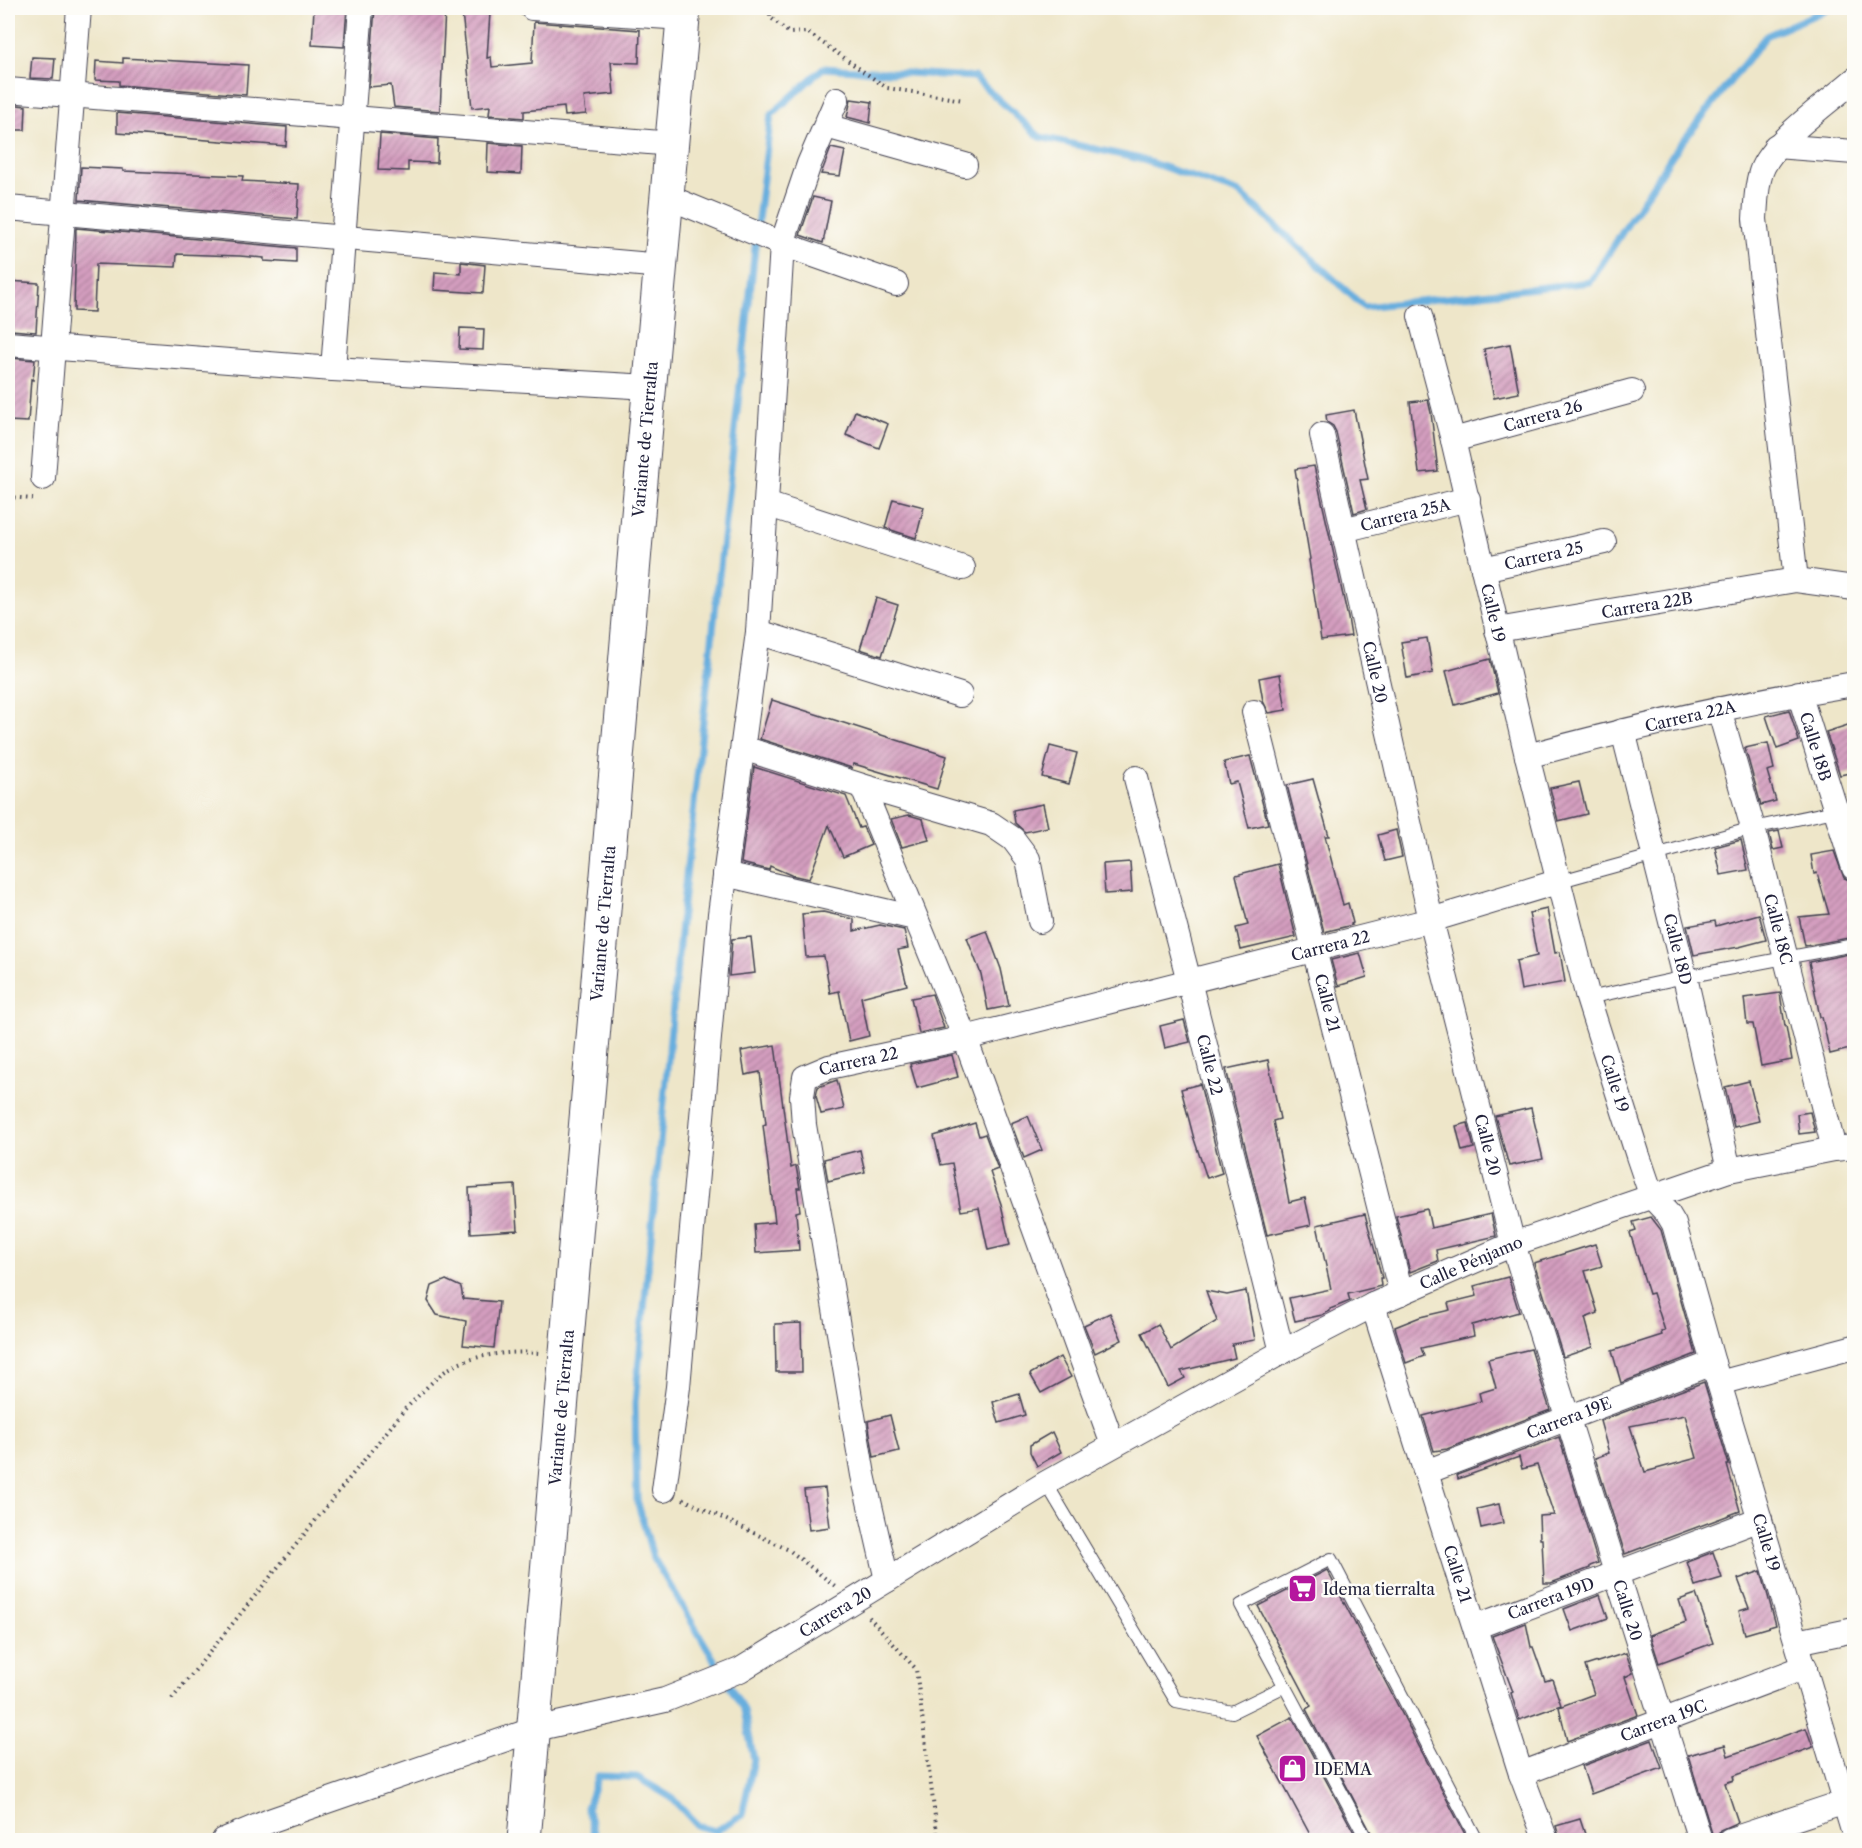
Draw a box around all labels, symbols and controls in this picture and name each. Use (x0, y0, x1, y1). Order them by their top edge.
street label: Variante de Tierralta (628, 360, 662, 519)
street label: Carrera 26 (1501, 395, 1584, 436)
street label: Carrera 25A (1358, 494, 1453, 535)
street label: Carrera 25 (1502, 537, 1585, 574)
street label: Calle 19 (1477, 582, 1510, 644)
street label: Carrera 22B (1600, 587, 1694, 622)
street label: Calle 20 (1359, 639, 1392, 705)
street label: Carrera 22A (1643, 696, 1739, 736)
street label: Calle 18B (1796, 710, 1836, 783)
street label: Variante de Tierralta (586, 844, 620, 1003)
street label: Calle 18C (1760, 892, 1797, 966)
street label: Calle 18D (1659, 911, 1696, 987)
street label: Carrera 22 (1289, 926, 1372, 965)
street label: Calle 21 (1311, 972, 1345, 1034)
street label: Calle 22 (1193, 1032, 1227, 1097)
street label: Carrera 22 (816, 1043, 900, 1080)
street label: Calle 19 (1596, 1052, 1634, 1115)
street label: Calle 20 (1470, 1112, 1505, 1178)
street label: Calle Pénjamo (1416, 1231, 1525, 1294)
street label: Variante de Tierralta (544, 1328, 578, 1487)
street label: Carrera 19E (1524, 1392, 1614, 1443)
street label: Calle 19 (1749, 1511, 1785, 1574)
street label: Calle 21 (1439, 1543, 1476, 1606)
supermarket icon: Idema tierralta (1286, 1573, 1318, 1605)
street label: Carrera 19D (1504, 1573, 1597, 1624)
street label: Calle 20 (1609, 1577, 1647, 1643)
place label: Idema tierralta (1323, 1579, 1436, 1599)
street label: Carrera 20 (795, 1582, 875, 1642)
street label: Carrera 19C (1617, 1695, 1709, 1746)
shop icon: IDEMA (1277, 1753, 1309, 1785)
place label: IDEMA (1314, 1759, 1373, 1779)

